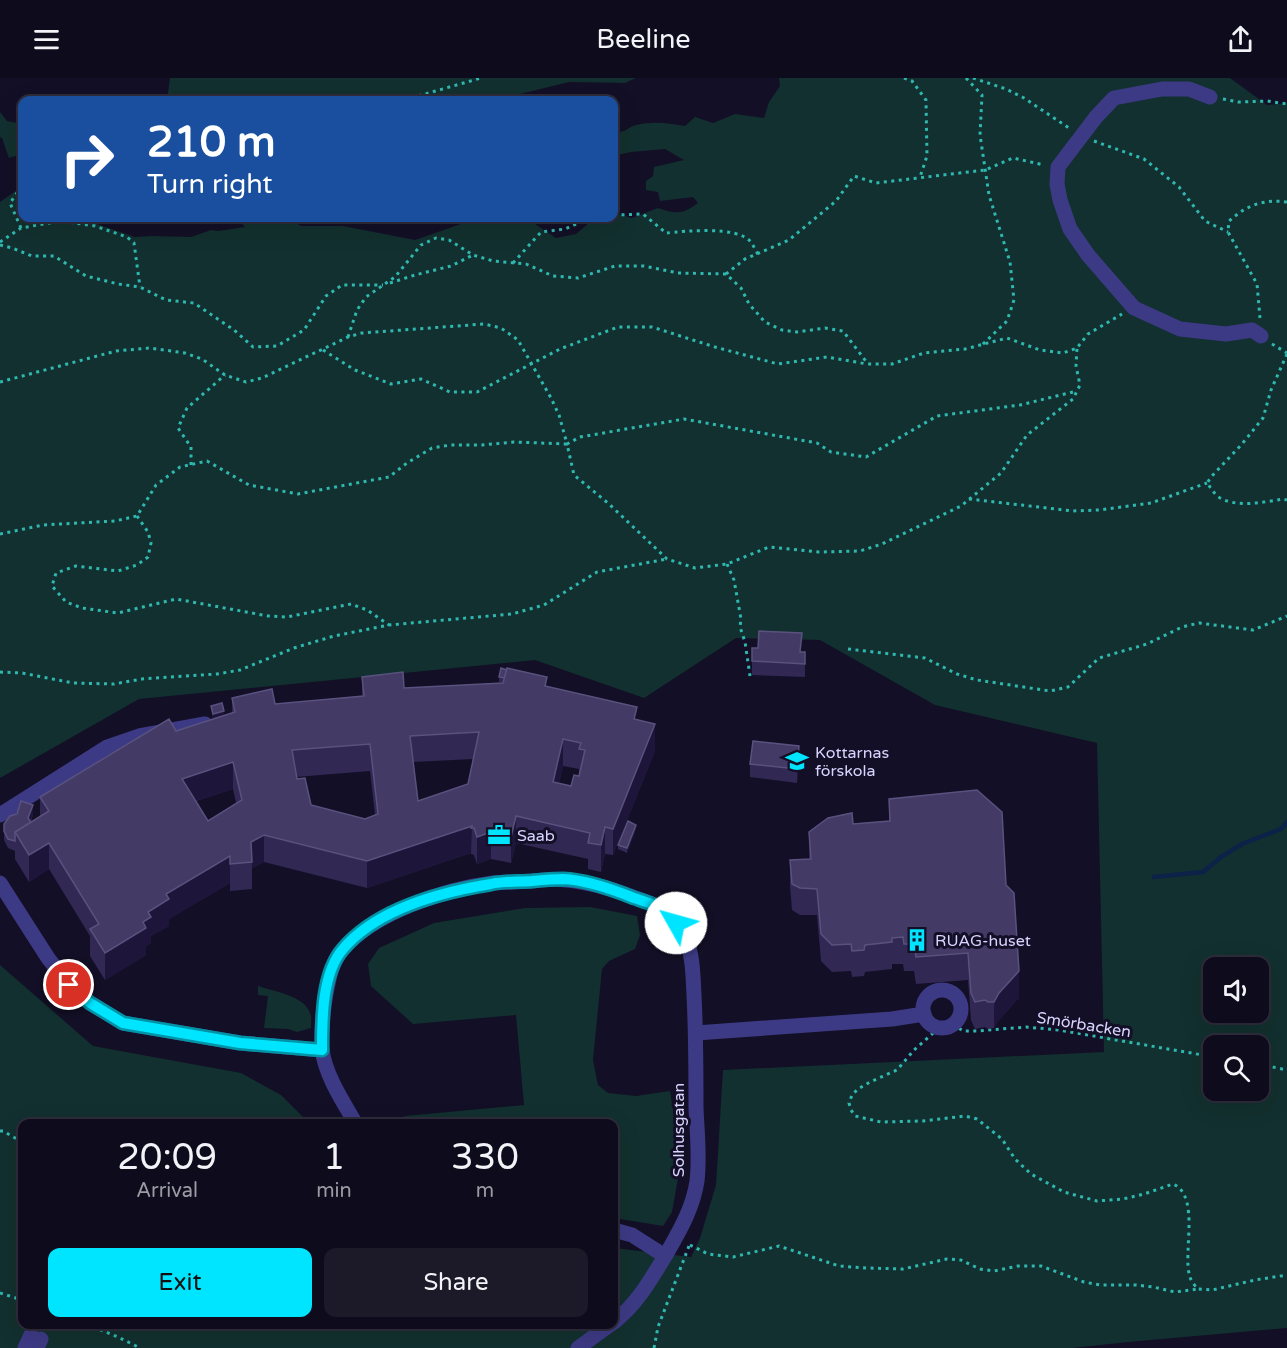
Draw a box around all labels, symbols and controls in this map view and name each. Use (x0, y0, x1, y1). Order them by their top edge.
icon: menu (30, 23, 63, 56)
text: Beeline (596, 23, 691, 56)
icon: share (1224, 23, 1257, 56)
text: 210 m (147, 117, 276, 168)
icon: right (48, 120, 126, 198)
text: Turn right (147, 168, 273, 201)
place label: Kottarnas förskola (815, 743, 889, 781)
school or university icon: Kottarnas förskola (784, 748, 810, 774)
office icon: Saab (486, 822, 512, 848)
place label: Saab (517, 826, 555, 846)
position arrow (644, 891, 708, 955)
building icon: RUAG-huset (904, 927, 930, 953)
place label: RUAG-huset (935, 931, 1031, 951)
map controls (1203, 957, 1269, 1101)
button: sound (1203, 957, 1269, 1023)
pin (43, 959, 94, 1010)
icon: arrive (52, 968, 85, 1001)
street label: Smörbacken (1035, 1008, 1132, 1042)
button: search (1203, 1035, 1269, 1101)
street label: Solhusgatan (669, 1083, 689, 1177)
text: 20:09 (117, 1136, 217, 1179)
text: 1 (323, 1136, 345, 1179)
text: 330 (451, 1136, 519, 1179)
text: Arrival (136, 1179, 198, 1203)
text: min (316, 1179, 352, 1203)
text: m (476, 1179, 494, 1203)
button: Exit (48, 1248, 312, 1317)
button: Share (324, 1248, 588, 1317)

